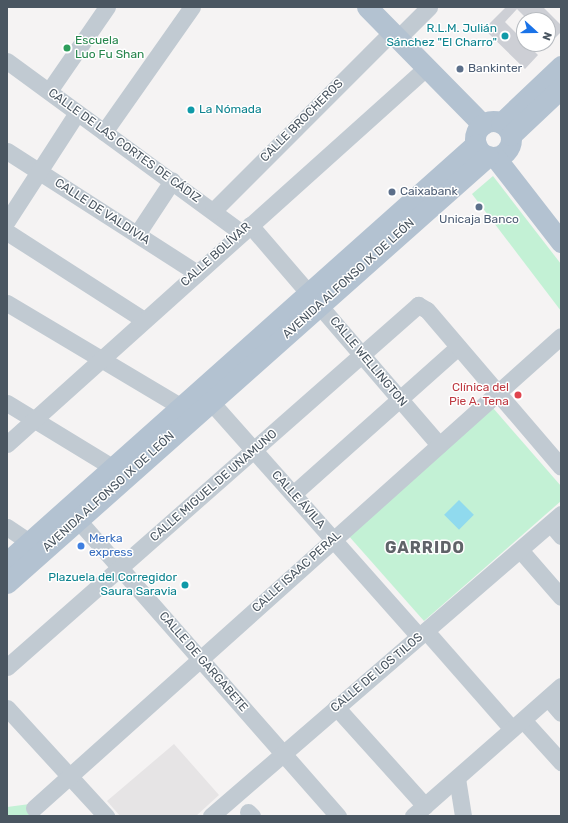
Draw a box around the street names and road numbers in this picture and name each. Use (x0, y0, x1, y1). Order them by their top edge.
street label: CALLE BROCHEROS (258, 77, 346, 165)
street label: CALLE DE LAS CORTES DE CÁDIZ (45, 86, 203, 206)
street label: CALLE DE VALDIVIA (52, 176, 152, 248)
street label: AVENIDA ALFONSO IX DE LEÓN (280, 216, 418, 342)
street label: CALLE BOLÍVAR (178, 220, 254, 290)
street label: CALLE WELLINGTON (326, 314, 410, 410)
street label: CALLE MIGUEL DE UNAMUNO (148, 427, 280, 545)
street label: AVENIDA ALFONSO IX DE LEÓN (40, 429, 178, 555)
street label: CALLE ÁVILA (268, 468, 328, 532)
street label: CALLE ISAAC PERAL (250, 528, 344, 616)
street label: CALLE DE GARGABETE (156, 609, 250, 715)
street label: CALLE DE LOS TILOS (328, 630, 426, 716)

